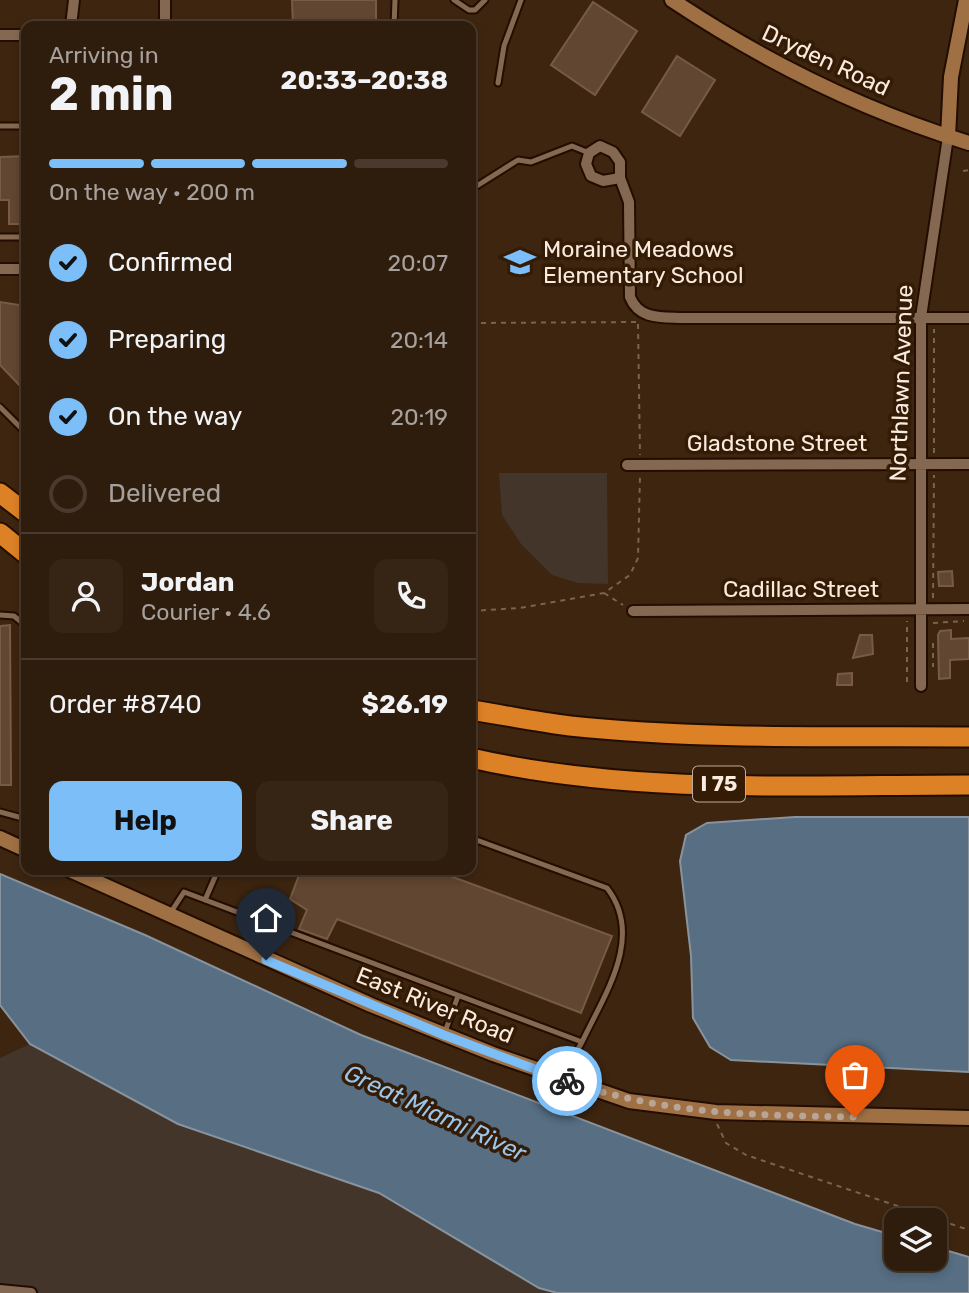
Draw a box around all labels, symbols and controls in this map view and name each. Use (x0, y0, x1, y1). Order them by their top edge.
street label: Dryden Road (758, 18, 894, 102)
text: Arriving in (49, 41, 159, 69)
text: 20:33–20:38 (281, 65, 448, 96)
text: 2 min (49, 67, 174, 122)
text: On the way · 200 m (49, 178, 255, 206)
place label: Moraine Meadows Elementary School (543, 235, 744, 289)
icon: check (49, 244, 87, 282)
school or university icon: Moraine Meadows Elementary School (503, 245, 537, 279)
text: Confirmed (108, 247, 233, 278)
text: 20:07 (388, 249, 448, 277)
street label: Northlawn Avenue (884, 284, 918, 482)
icon: check (49, 321, 87, 359)
text: Preparing (108, 324, 226, 355)
text: 20:14 (390, 326, 448, 354)
icon: check (49, 398, 87, 436)
text: On the way (108, 401, 242, 432)
text: 20:19 (391, 403, 448, 431)
street label: Gladstone Street (687, 429, 867, 457)
text: Delivered (108, 478, 221, 509)
button: person (49, 559, 123, 633)
button: phone (374, 559, 448, 633)
text: Jordan (141, 567, 234, 598)
street label: Cadillac Street (723, 575, 879, 603)
text: Courier · 4.6 (141, 598, 271, 626)
text: Order #8740 (49, 689, 202, 720)
text: $26.19 (362, 689, 448, 720)
road number: I 75 (693, 766, 745, 802)
button: Help (49, 781, 242, 861)
button: Share (256, 781, 448, 861)
pin (236, 888, 296, 960)
icon: home (247, 899, 285, 937)
street label: East River Road (352, 961, 518, 1049)
pin (825, 1045, 885, 1117)
courier (532, 1046, 602, 1116)
icon: bag (836, 1056, 874, 1094)
water label: Great Miami River (340, 1059, 531, 1168)
icon: bike (548, 1062, 586, 1100)
map controls (884, 1208, 947, 1271)
button: layers (884, 1208, 947, 1271)

